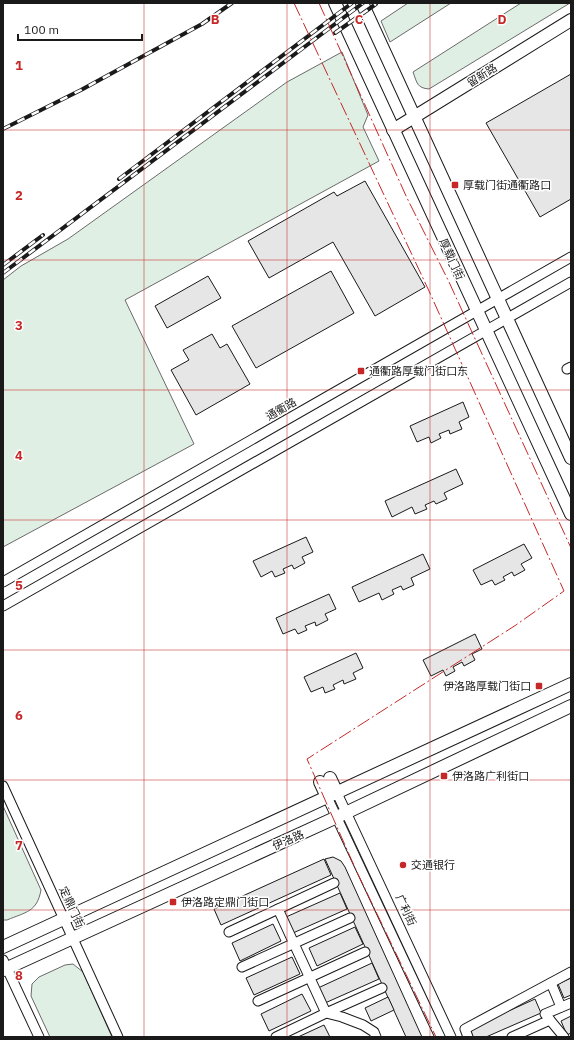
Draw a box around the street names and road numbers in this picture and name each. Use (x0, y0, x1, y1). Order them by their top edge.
street label: 留新路 (464, 60, 500, 90)
street label: 厚载门街 (436, 236, 468, 282)
street label: 通衢路 (263, 395, 299, 423)
street label: 伊洛路 (270, 827, 306, 853)
street label: 定鼎门街 (56, 884, 88, 930)
street label: 广利街 (393, 892, 419, 928)

